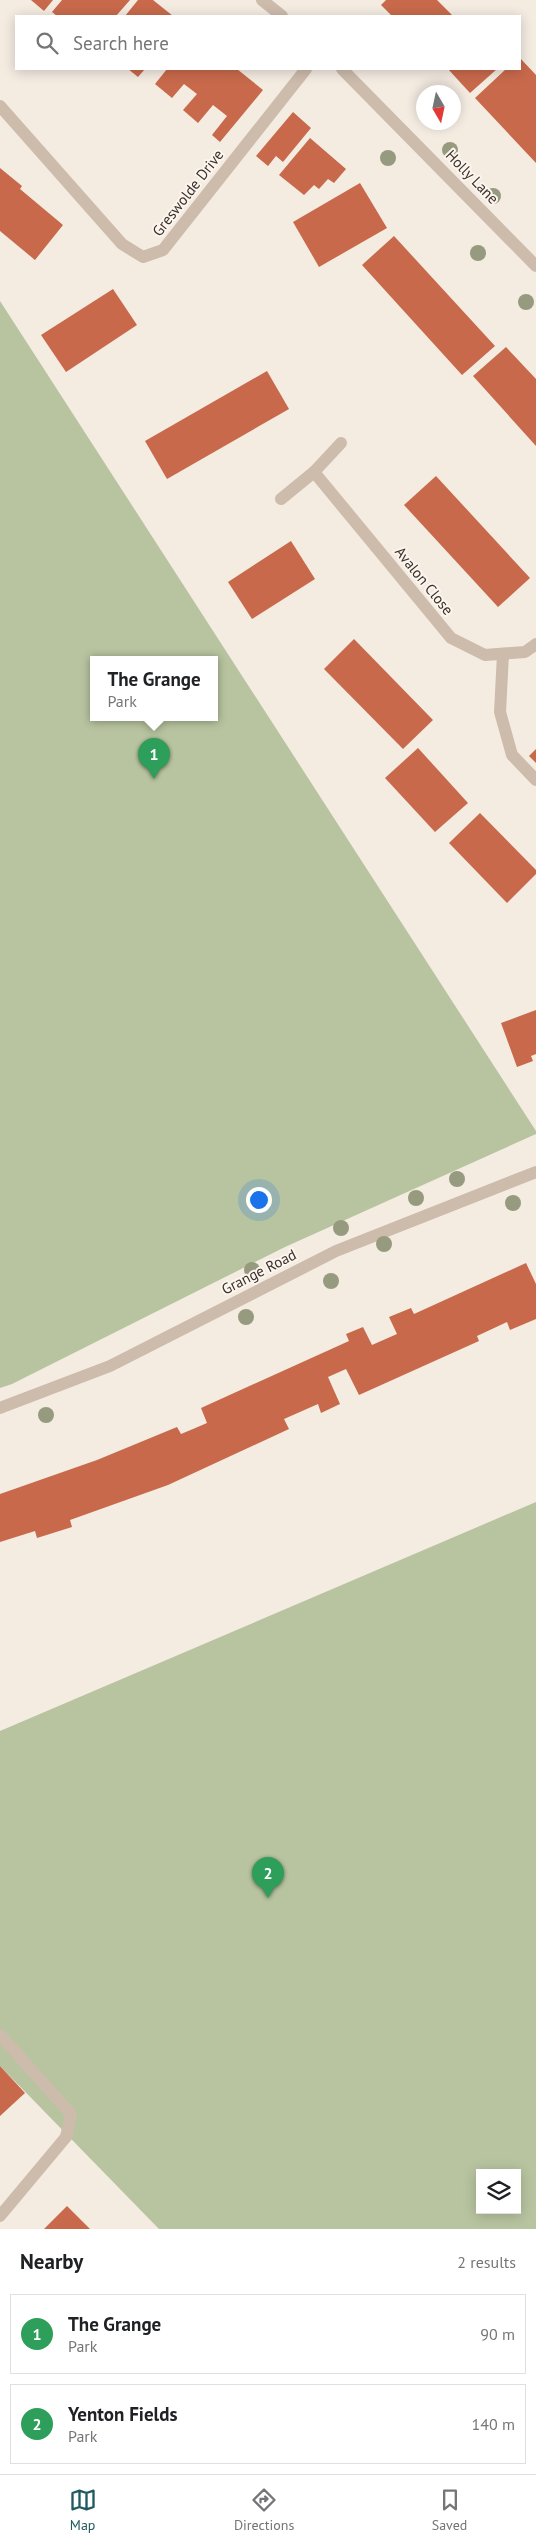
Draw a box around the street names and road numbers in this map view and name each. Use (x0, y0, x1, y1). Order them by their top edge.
street label: Greswolde Drive (148, 146, 227, 240)
street label: Holly Lane (442, 146, 503, 208)
street label: Avalon Close (391, 543, 458, 619)
street label: Grange Road (218, 1245, 299, 1298)

